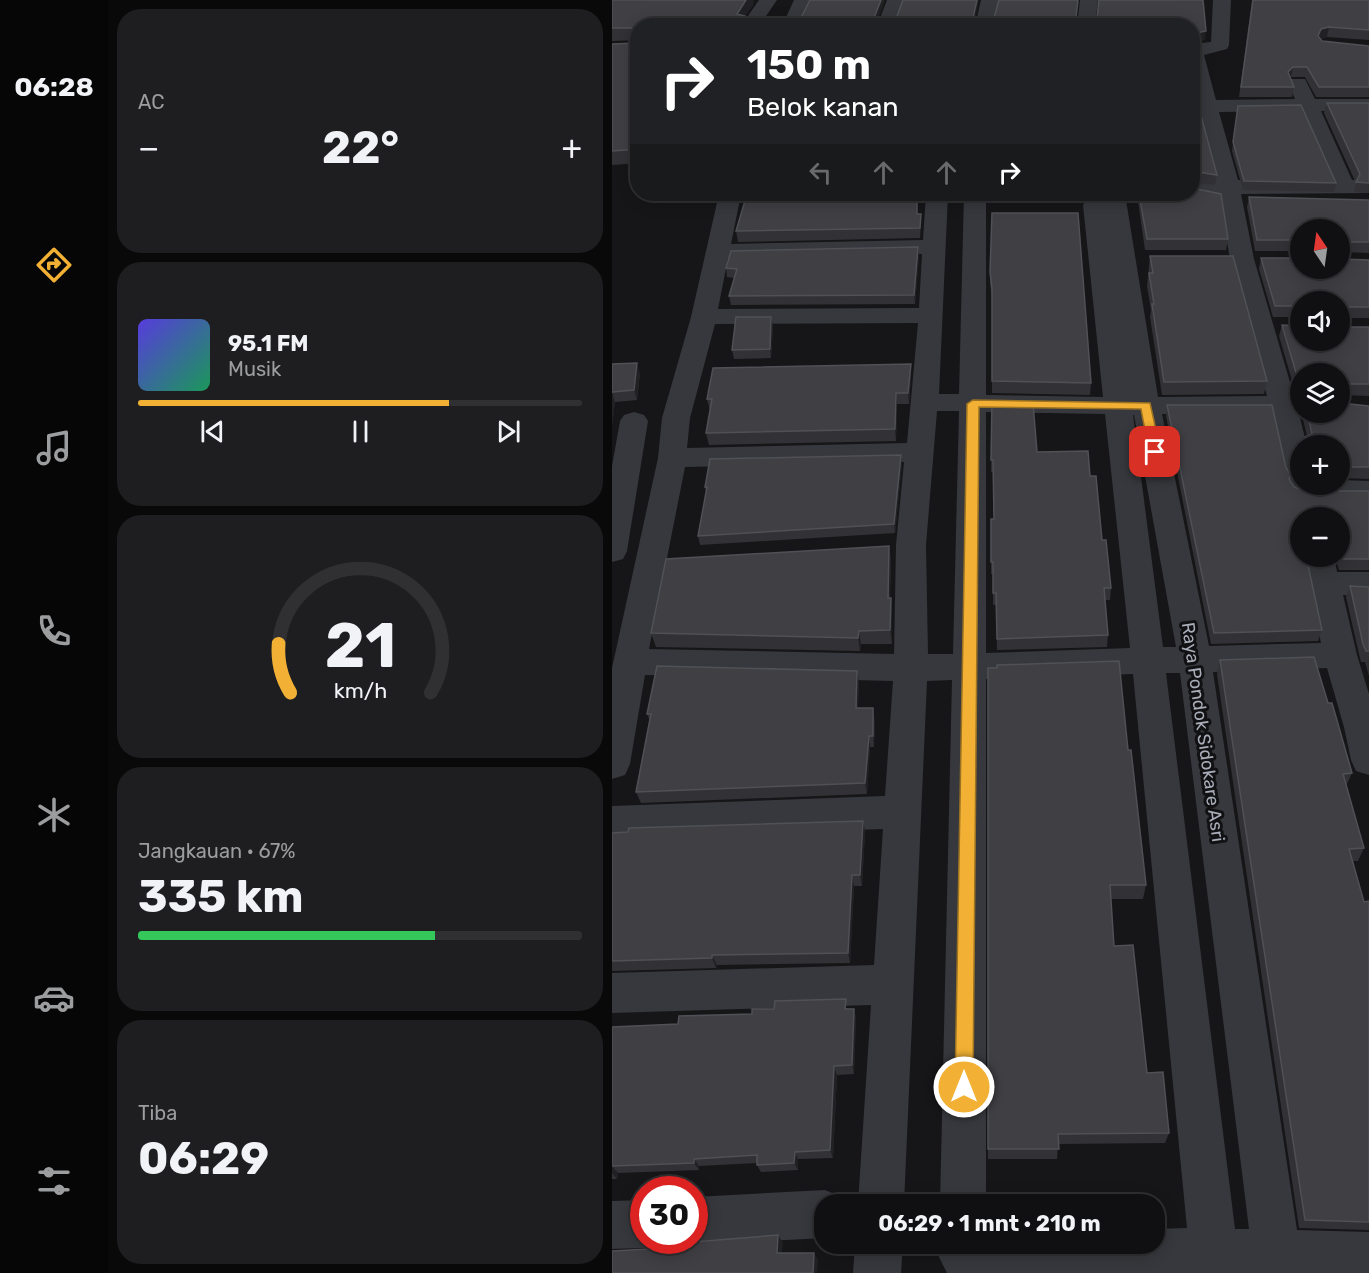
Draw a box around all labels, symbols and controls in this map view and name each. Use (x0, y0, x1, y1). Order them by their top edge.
text: 150 m (747, 40, 871, 90)
icon: right (648, 42, 726, 120)
text: 06:28 (14, 71, 94, 103)
text: AC (138, 90, 164, 114)
text: Belok kanan (747, 91, 899, 123)
text: 22° (322, 121, 399, 174)
text: − (138, 128, 159, 167)
text: + (561, 128, 582, 167)
icon: left (804, 156, 837, 189)
icon: ahead (867, 156, 900, 189)
icon: ahead (930, 156, 963, 189)
icon: right (993, 156, 1026, 189)
north arrow (1290, 219, 1350, 279)
map controls (1290, 219, 1350, 567)
icon: directions (33, 244, 75, 286)
button: sound (1290, 291, 1350, 351)
text: 95.1 FM (228, 330, 308, 357)
text: Musik (228, 357, 281, 381)
button: layers (1290, 363, 1350, 423)
icon: previous (196, 415, 229, 448)
icon: pause (344, 415, 377, 448)
icon: next (492, 415, 525, 448)
pin (1129, 426, 1180, 477)
icon: music (33, 427, 75, 469)
icon: arrive (1138, 435, 1171, 468)
button: + (1290, 435, 1350, 495)
button: − (1290, 507, 1350, 567)
icon: phone (33, 610, 75, 652)
text: 21 (324, 610, 396, 684)
street label: Raya Pondok Sidokare Asri (1177, 621, 1229, 843)
text: km/h (333, 679, 387, 704)
icon: climate (33, 794, 75, 836)
text: Jangkauan · 67% (138, 839, 295, 863)
text: 335 km (138, 870, 304, 923)
icon: car (33, 977, 75, 1019)
position arrow (932, 1055, 996, 1119)
text: Tiba (138, 1101, 177, 1125)
text: 06:29 (138, 1132, 269, 1185)
icon: filters (33, 1160, 75, 1202)
speed limit sign: 30 (630, 1176, 708, 1254)
text: 06:29 · 1 mnt · 210 m (878, 1210, 1101, 1237)

